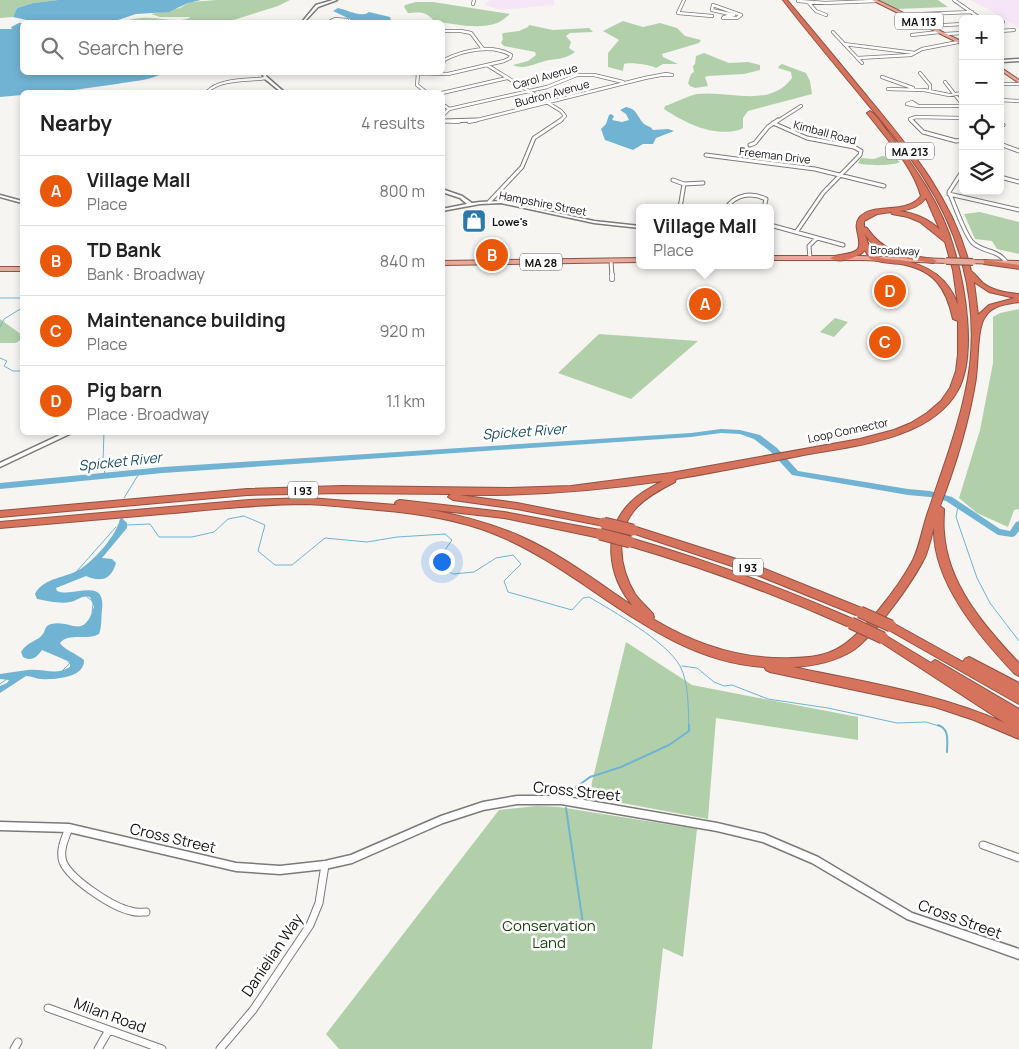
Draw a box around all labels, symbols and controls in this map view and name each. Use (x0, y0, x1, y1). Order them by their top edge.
road number: MA 113 (895, 12, 943, 30)
map controls (959, 15, 1004, 195)
button: + (959, 15, 1004, 60)
search box (20, 20, 445, 75)
icon: search (38, 34, 66, 62)
text: Search here (78, 35, 184, 61)
street label: Carol Avenue (511, 59, 580, 92)
button: − (959, 60, 1004, 105)
street label: Budron Avenue (513, 76, 591, 110)
button: locate (959, 105, 1004, 150)
text: Nearby (40, 109, 112, 137)
text: 4 results (361, 112, 425, 134)
street label: Kimball Road (792, 116, 858, 148)
road number: MA 213 (886, 142, 934, 160)
street label: Freeman Drive (738, 143, 812, 167)
button: layers (959, 150, 1004, 195)
text: Village Mall (87, 167, 191, 193)
text: A (51, 180, 61, 202)
text: 800 m (379, 180, 425, 202)
street label: Hampshire Street (498, 187, 588, 219)
text: Place (87, 193, 127, 215)
popup (636, 204, 774, 269)
shop icon: Lowe's (461, 208, 487, 234)
text: Village Mall (653, 213, 757, 239)
place label: Lowe's (492, 214, 528, 229)
pin: B (476, 236, 508, 274)
text: TD Bank (87, 237, 161, 263)
text: Place (653, 239, 694, 261)
street label: Broadway (870, 242, 920, 258)
text: B (51, 250, 61, 272)
text: 840 m (380, 250, 425, 272)
road number: MA 28 (520, 253, 562, 270)
text: Bank · Broadway (87, 263, 205, 285)
pin: D (874, 272, 906, 310)
pin: A (689, 285, 721, 323)
text: Maintenance building (87, 307, 286, 333)
text: C (50, 320, 62, 342)
text: 920 m (379, 320, 425, 342)
pin: C (869, 323, 901, 361)
text: Place (87, 333, 127, 355)
text: Pig barn (87, 377, 162, 403)
text: D (50, 390, 62, 412)
text: 1.1 km (386, 390, 425, 412)
text: Place · Broadway (87, 403, 209, 425)
street label: Loop Connector (806, 414, 890, 446)
water label: Spicket River (482, 418, 568, 443)
water label: Spicket River (77, 447, 164, 475)
road number: I 93 (288, 482, 318, 498)
your location (429, 549, 455, 575)
road number: I 93 (733, 558, 763, 576)
street label: Cross Street (532, 776, 622, 806)
street label: Cross Street (128, 818, 218, 858)
street label: Cross Street (915, 894, 1005, 944)
street label: Danielian Way (236, 909, 308, 1001)
park label: Conservation Land (502, 915, 596, 953)
street label: Milan Road (71, 992, 149, 1038)

